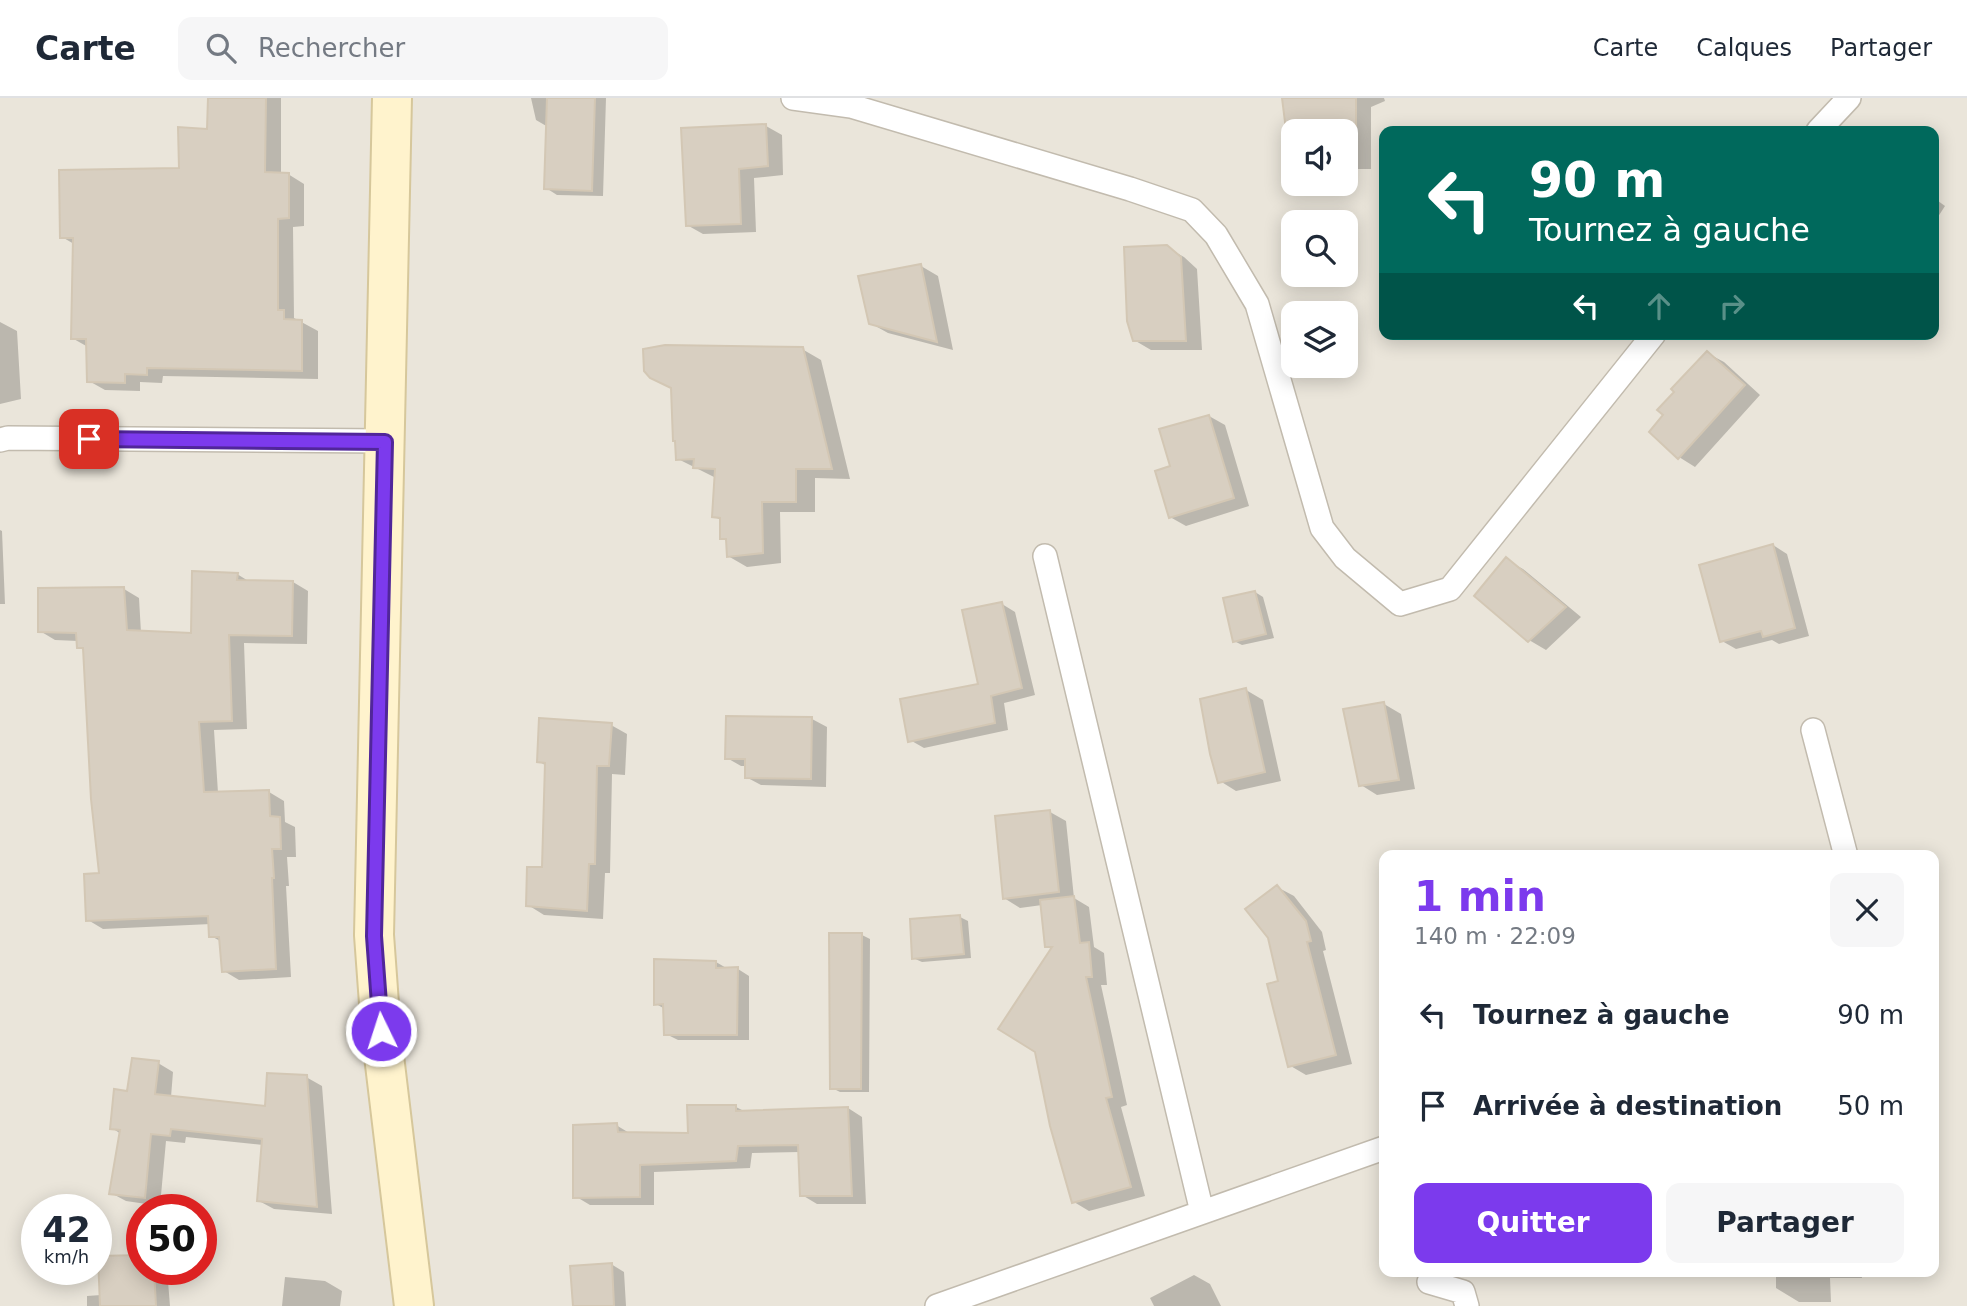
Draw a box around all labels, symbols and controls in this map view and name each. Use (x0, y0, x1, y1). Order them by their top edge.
search box (178, 17, 668, 80)
text: Carte (35, 29, 136, 68)
icon: search (202, 29, 240, 67)
text: Rechercher (258, 33, 405, 63)
text: Carte (1593, 34, 1658, 62)
text: Calques (1696, 34, 1792, 62)
text: Partager (1830, 34, 1932, 62)
map controls (1281, 119, 1358, 378)
button: sound (1281, 119, 1358, 196)
text: 90 m (1529, 152, 1665, 209)
icon: left (1414, 154, 1505, 245)
button: search (1281, 210, 1358, 287)
text: Tournez à gauche (1529, 211, 1810, 249)
icon: left (1567, 287, 1605, 325)
icon: ahead (1640, 287, 1678, 325)
icon: right (1713, 287, 1751, 325)
button: layers (1281, 301, 1358, 378)
pin (59, 409, 119, 469)
icon: arrive (70, 420, 108, 458)
text: 1 min (1414, 872, 1546, 921)
button: close (1830, 873, 1904, 947)
text: 140 m · 22:09 (1414, 923, 1576, 949)
position arrow (344, 994, 418, 1068)
icon: left (1414, 996, 1452, 1034)
text: Tournez à gauche (1473, 1000, 1730, 1030)
text: 90 m (1837, 1000, 1904, 1030)
icon: arrive (1414, 1087, 1452, 1125)
text: Arrivée à destination (1473, 1091, 1782, 1121)
text: 50 m (1837, 1091, 1904, 1121)
button: Quitter (1414, 1183, 1652, 1263)
button: Partager (1666, 1183, 1904, 1263)
speed limit sign: 50 (126, 1194, 217, 1285)
text: 42 (42, 1210, 91, 1250)
text: km/h (44, 1246, 89, 1267)

